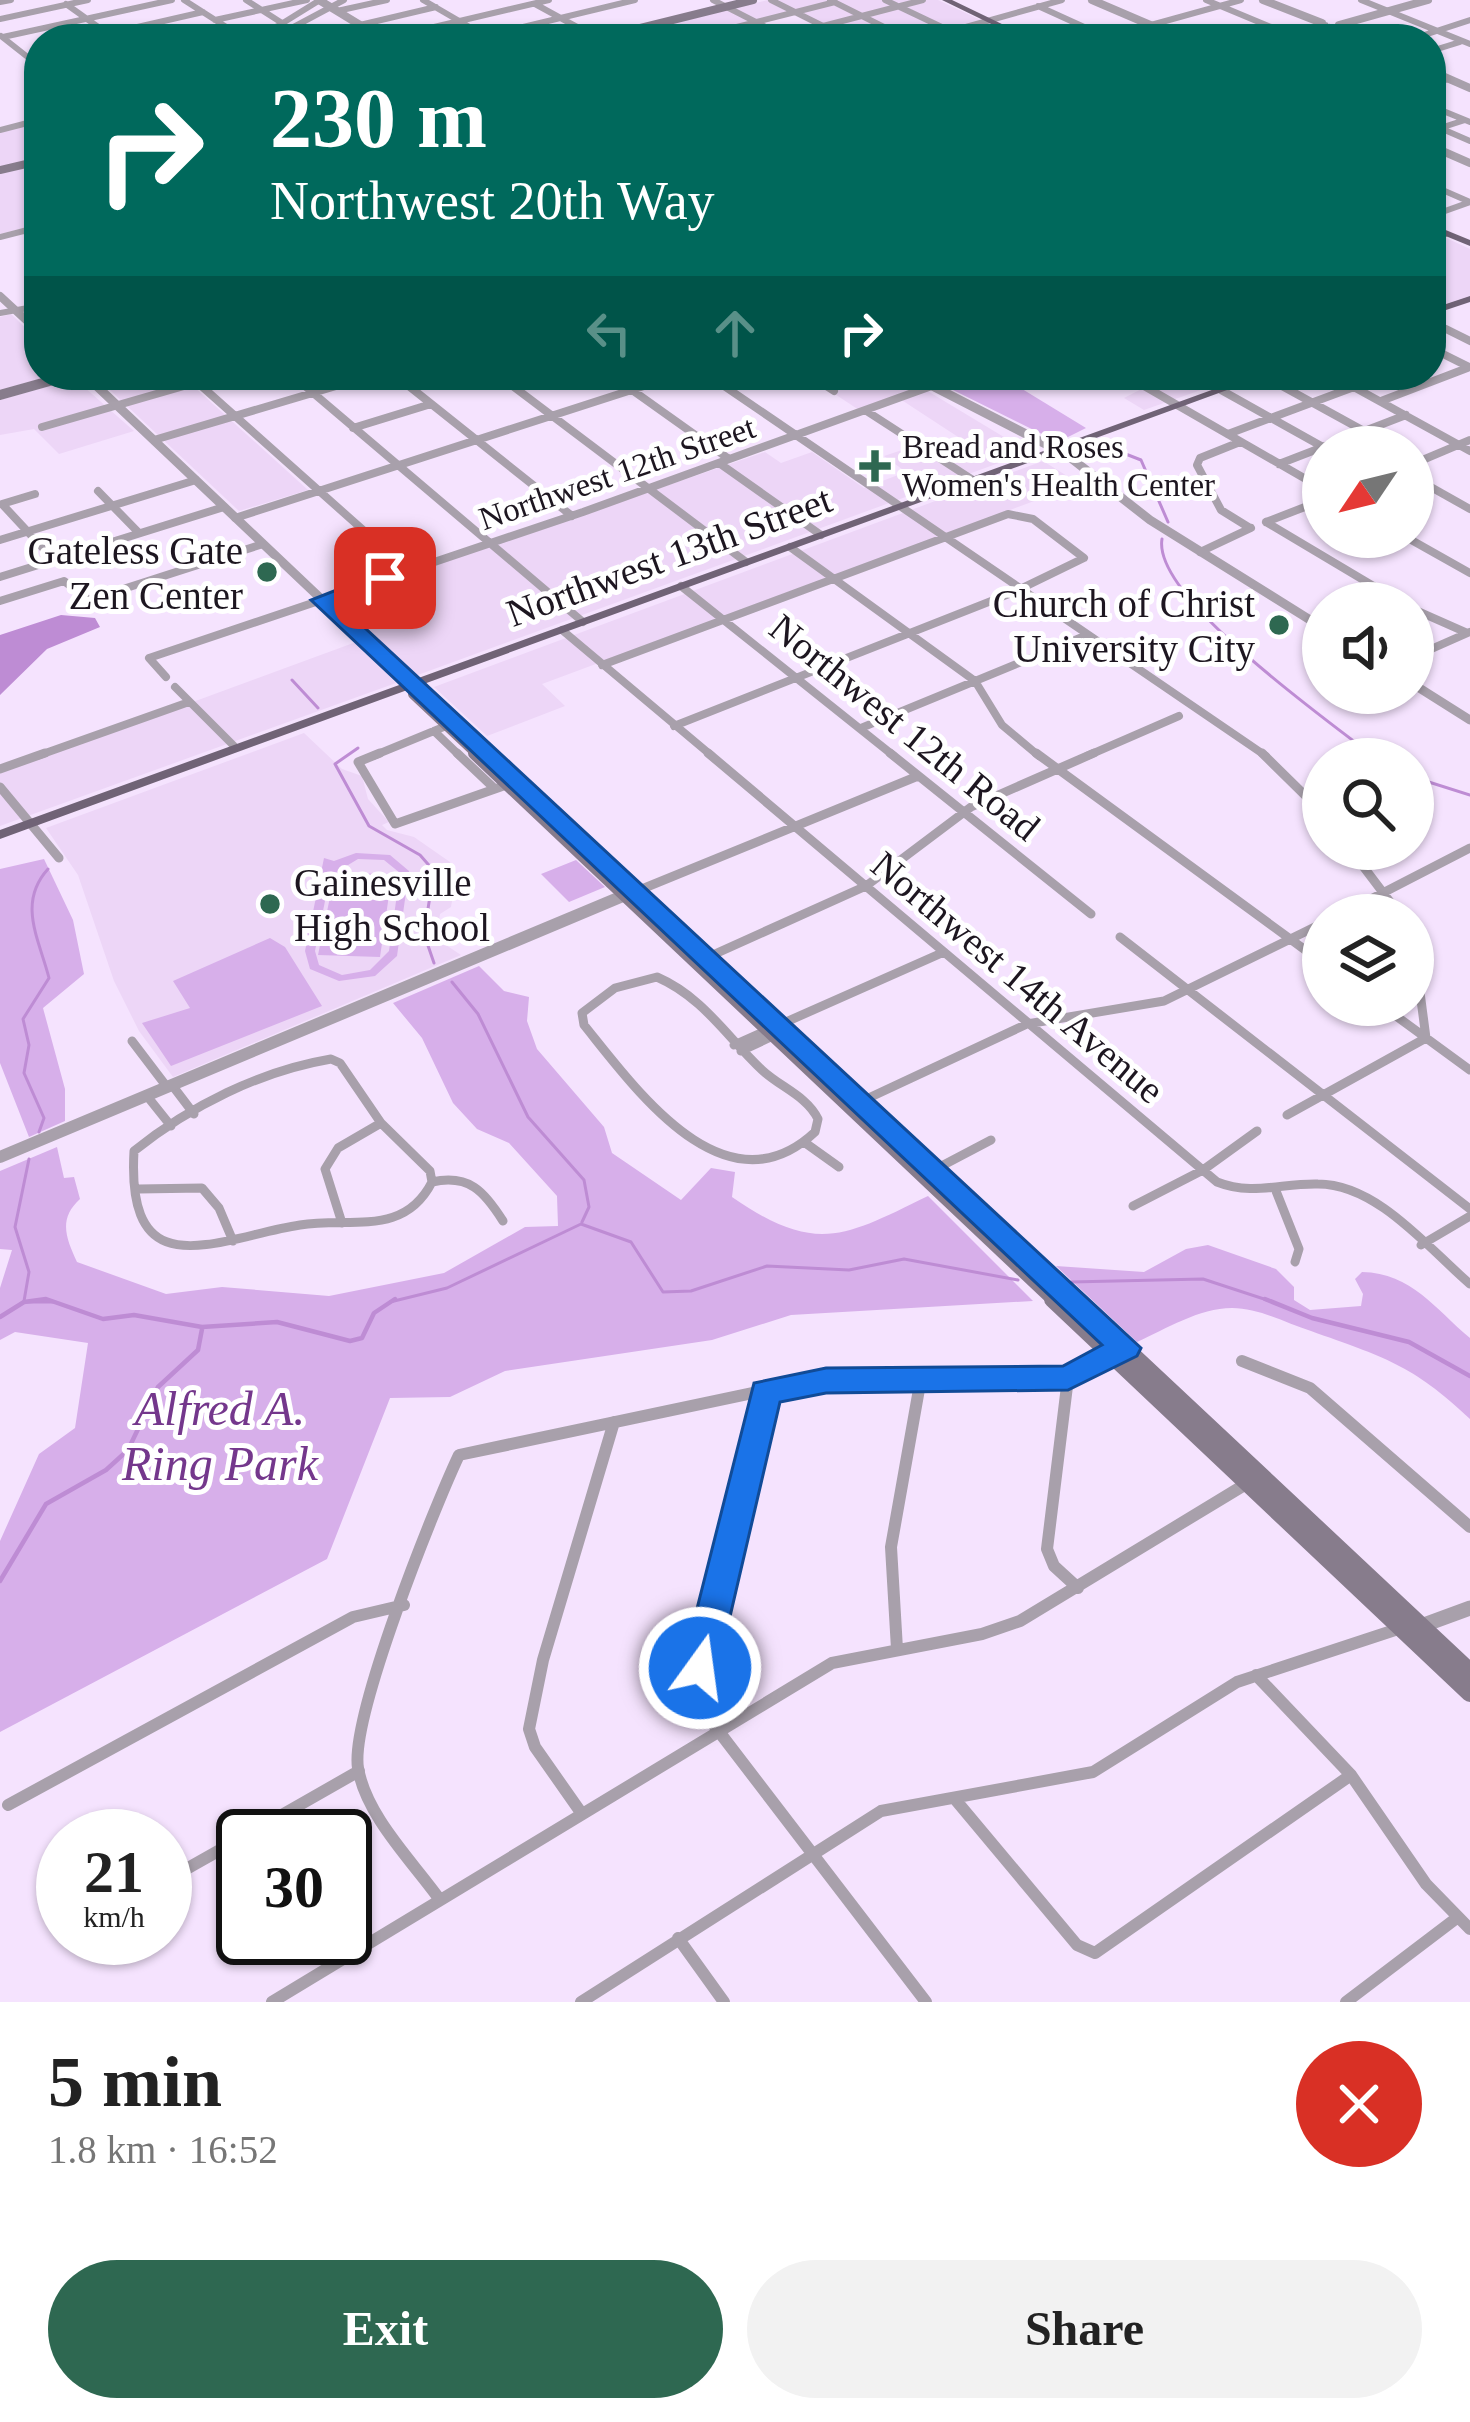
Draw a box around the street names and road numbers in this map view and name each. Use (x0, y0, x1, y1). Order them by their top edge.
street label: Northwest 12th Street (474, 409, 760, 537)
street label: Northwest 13th Street (501, 477, 837, 635)
street label: Northwest 12th Road (762, 605, 1049, 849)
street label: Northwest 14th Avenue (863, 842, 1173, 1112)

